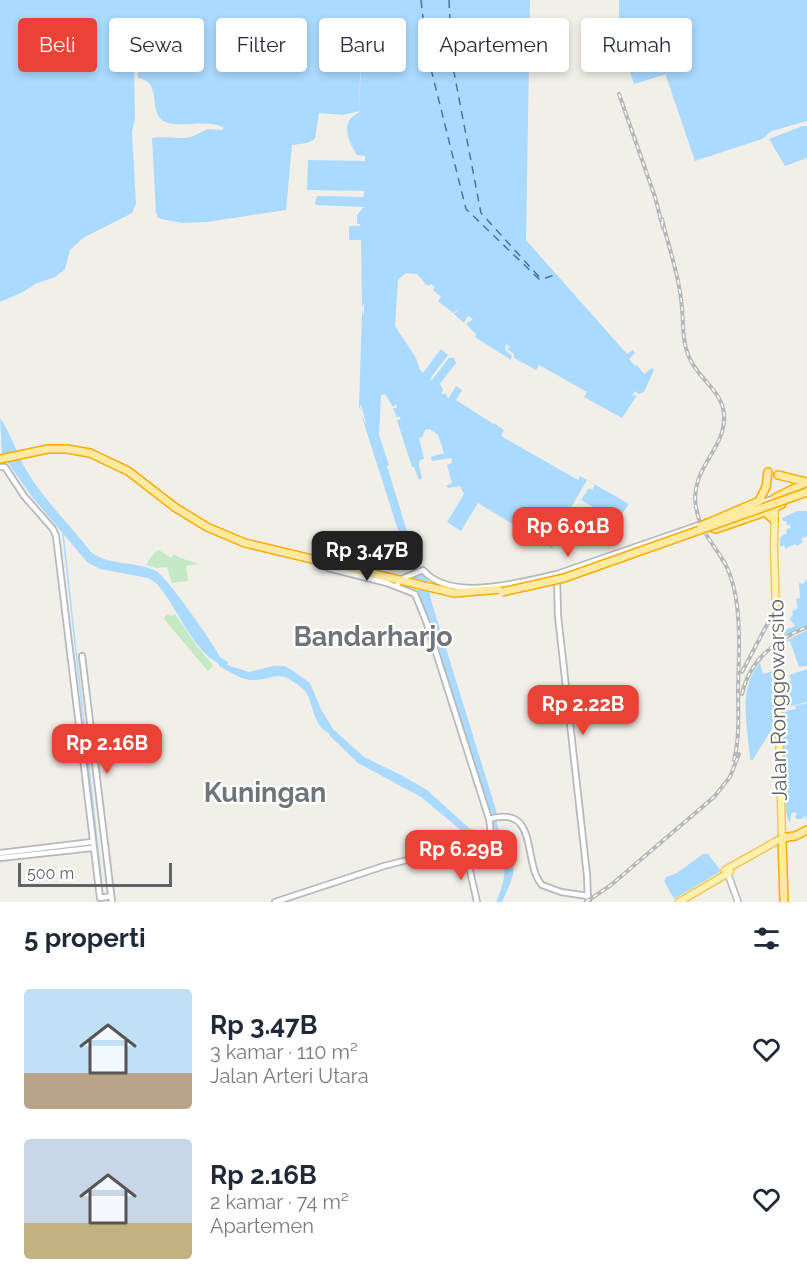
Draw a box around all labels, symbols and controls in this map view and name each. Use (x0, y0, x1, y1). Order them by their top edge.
chip: Beli (18, 18, 97, 72)
chip: Sewa (109, 18, 204, 72)
chip: Filter (216, 18, 307, 72)
chip: Baru (319, 18, 406, 72)
chip: Apartemen (418, 18, 569, 72)
chip: Rumah (581, 18, 692, 72)
pin: Rp 6.01B (506, 507, 630, 558)
text: Rp 6.01B (526, 514, 610, 538)
pin: Rp 3.47B (305, 531, 429, 582)
text: Rp 3.47B (326, 538, 408, 562)
street label: Jalan Ronggowarsito (763, 599, 792, 801)
district label: Bandarharjo (293, 621, 453, 652)
pin: Rp 2.22B (521, 685, 645, 736)
text: Rp 2.22B (542, 692, 624, 716)
pin: Rp 2.16B (45, 724, 169, 775)
text: Rp 2.16B (66, 731, 148, 755)
district label: Kuningan (204, 777, 326, 808)
pin: Rp 6.29B (399, 830, 523, 881)
text: Rp 6.29B (419, 837, 503, 861)
scale bar (18, 860, 172, 888)
text: 500 m (27, 864, 74, 883)
icon: filters (750, 922, 783, 955)
text: 5 properti (24, 923, 146, 953)
text: Rp 3.47B (210, 1010, 317, 1040)
icon: home (72, 1013, 144, 1085)
icon: heart (750, 1033, 783, 1066)
text: 3 kamar · 110 m² (210, 1040, 358, 1064)
text: Jalan Arteri Utara (210, 1064, 369, 1088)
text: Rp 2.16B (210, 1160, 317, 1190)
icon: home (72, 1163, 144, 1235)
icon: heart (750, 1183, 783, 1216)
text: 2 kamar · 74 m² (210, 1190, 349, 1214)
text: Apartemen (210, 1214, 314, 1238)

